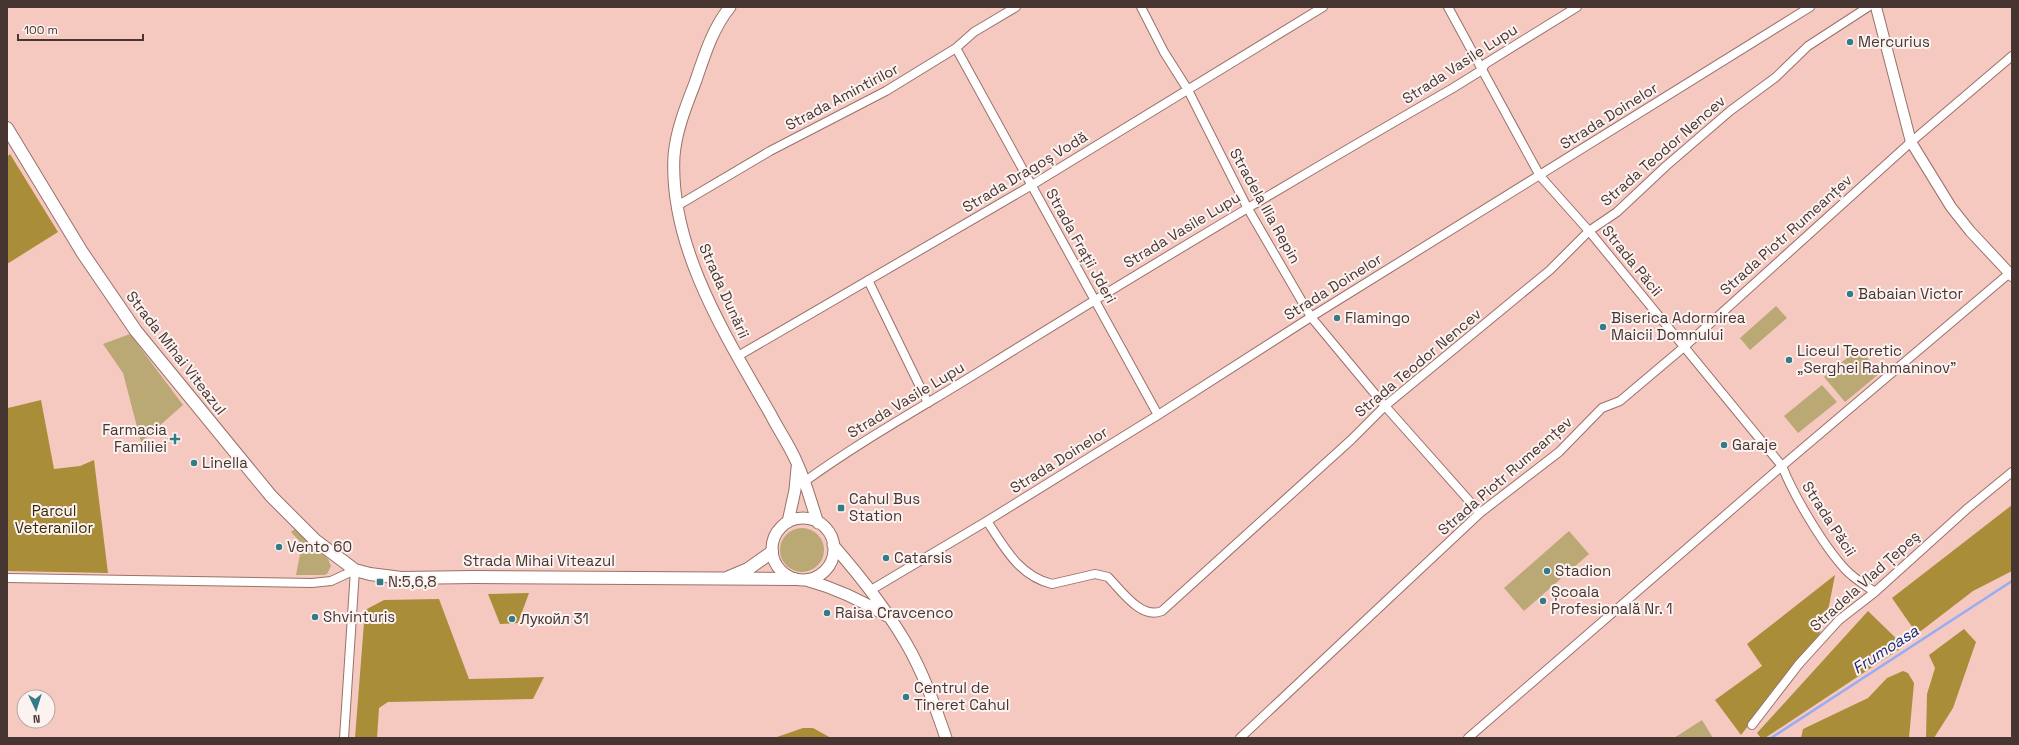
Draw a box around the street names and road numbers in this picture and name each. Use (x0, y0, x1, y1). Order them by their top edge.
street label: Strada Vasile Lupu (1399, 19, 1521, 108)
street label: Strada Amintirilor (782, 59, 902, 134)
street label: Strada Doinelor (1556, 78, 1661, 153)
street label: Strada Teodor Nencev (1596, 91, 1729, 210)
street label: Strada Dragoș Vodă (959, 127, 1091, 216)
street label: Stradela Ilia Repin (1226, 145, 1305, 267)
street label: Strada Piotr Rumeanțev (1716, 170, 1856, 299)
street label: Strada Frații Jderi (1042, 185, 1121, 306)
street label: Strada Vasile Lupu (1120, 187, 1244, 272)
street label: Strada Păcii (1598, 221, 1667, 300)
street label: Strada Dunării (695, 240, 754, 341)
street label: Strada Doinelor (1280, 249, 1385, 324)
street label: Strada Mihai Viteazul (122, 287, 231, 418)
street label: Strada Teodor Nencev (1351, 304, 1485, 421)
street label: Strada Vasile Lupu (844, 357, 968, 442)
street label: Strada Piotr Rumeanțev (1434, 412, 1576, 539)
street label: Strada Doinelor (1006, 422, 1111, 497)
street label: Strada Păcii (1798, 478, 1861, 560)
street label: Stradela Vlad Țepeş (1806, 526, 1924, 635)
street label: Strada Mihai Viteazul (463, 551, 615, 570)

